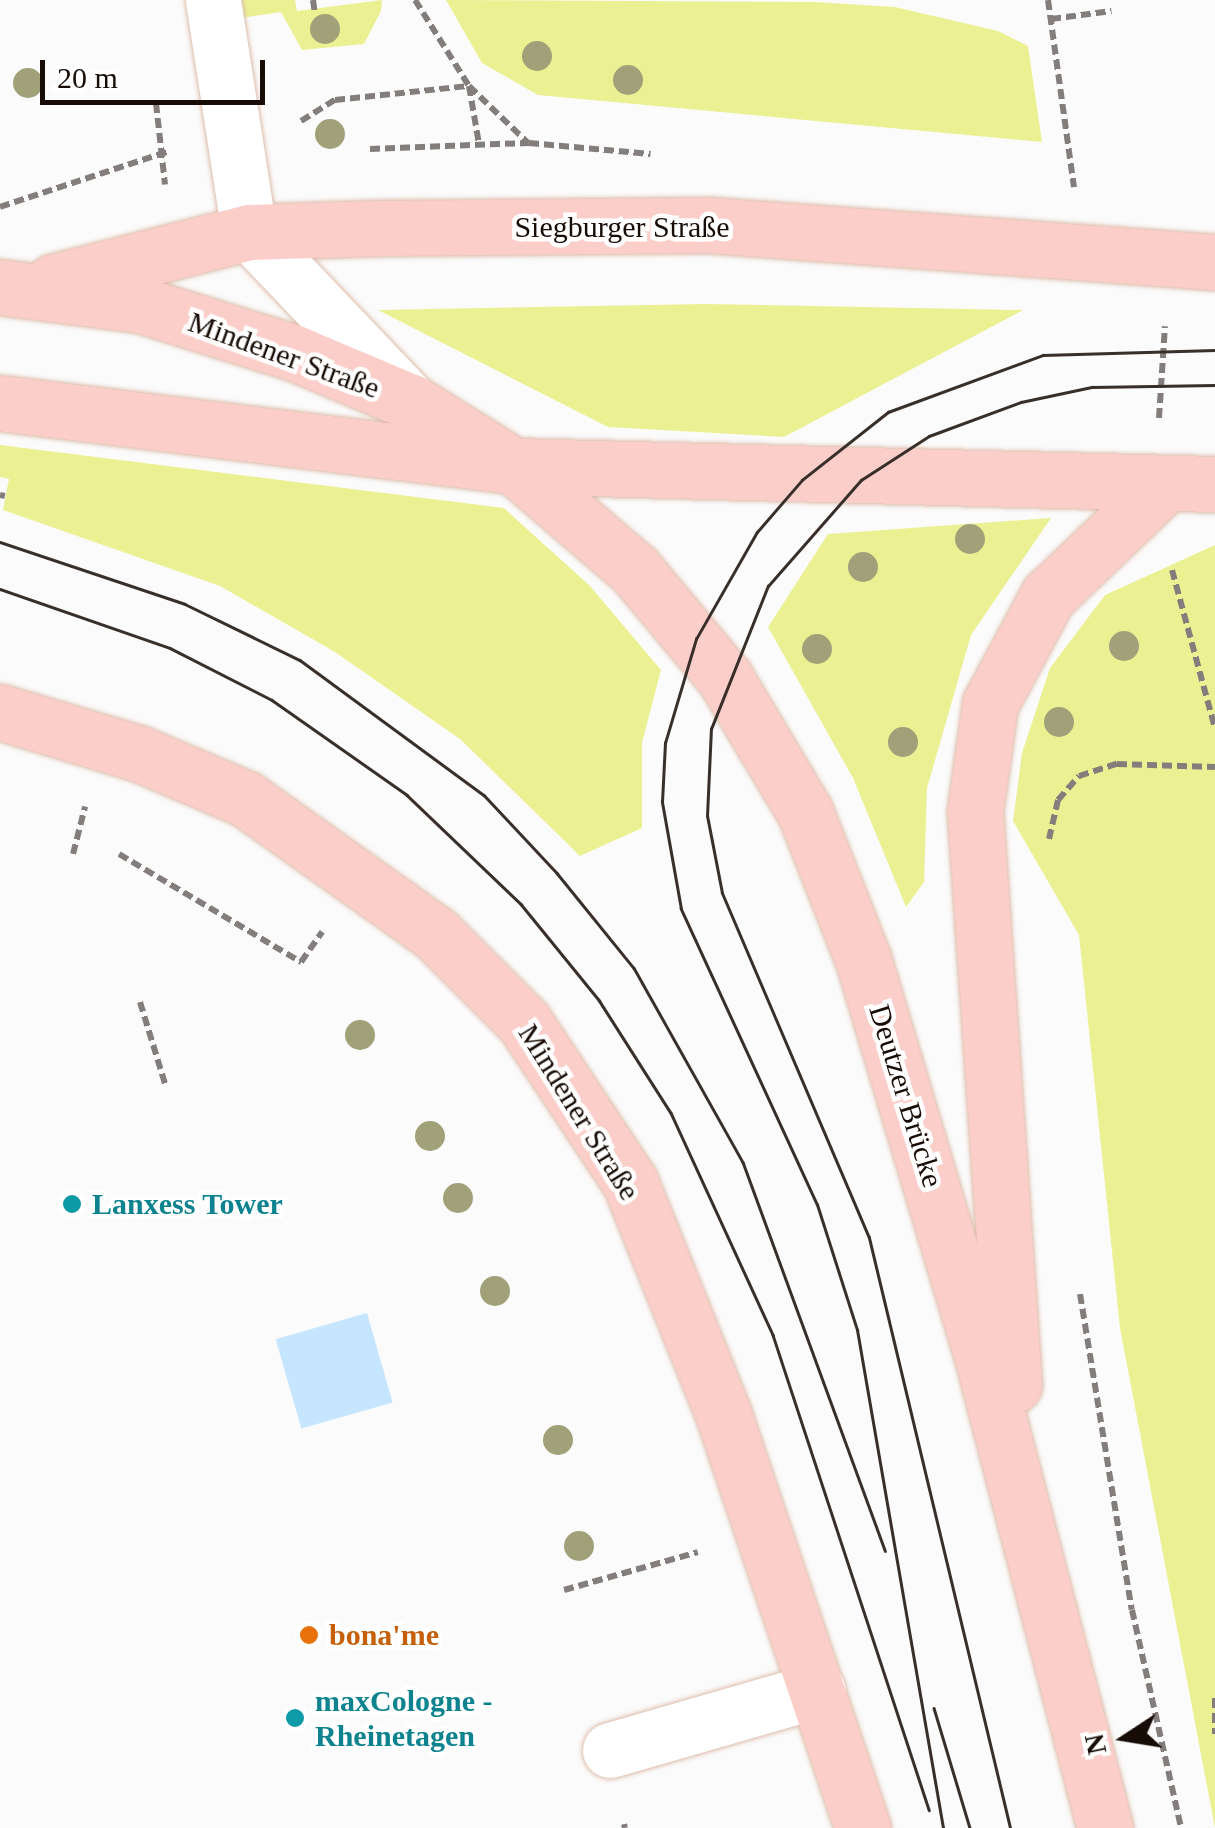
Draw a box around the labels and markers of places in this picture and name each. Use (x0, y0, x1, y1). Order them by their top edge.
place label: Lanxess Tower (92, 1186, 283, 1222)
marker: Lanxess Tower (61, 1193, 83, 1215)
place label: bona'me (329, 1617, 439, 1653)
marker: bona'me (298, 1624, 320, 1646)
place label: maxCologne - Rheinetagen (315, 1683, 492, 1754)
marker: maxCologne - Rheinetagen (284, 1707, 306, 1729)

